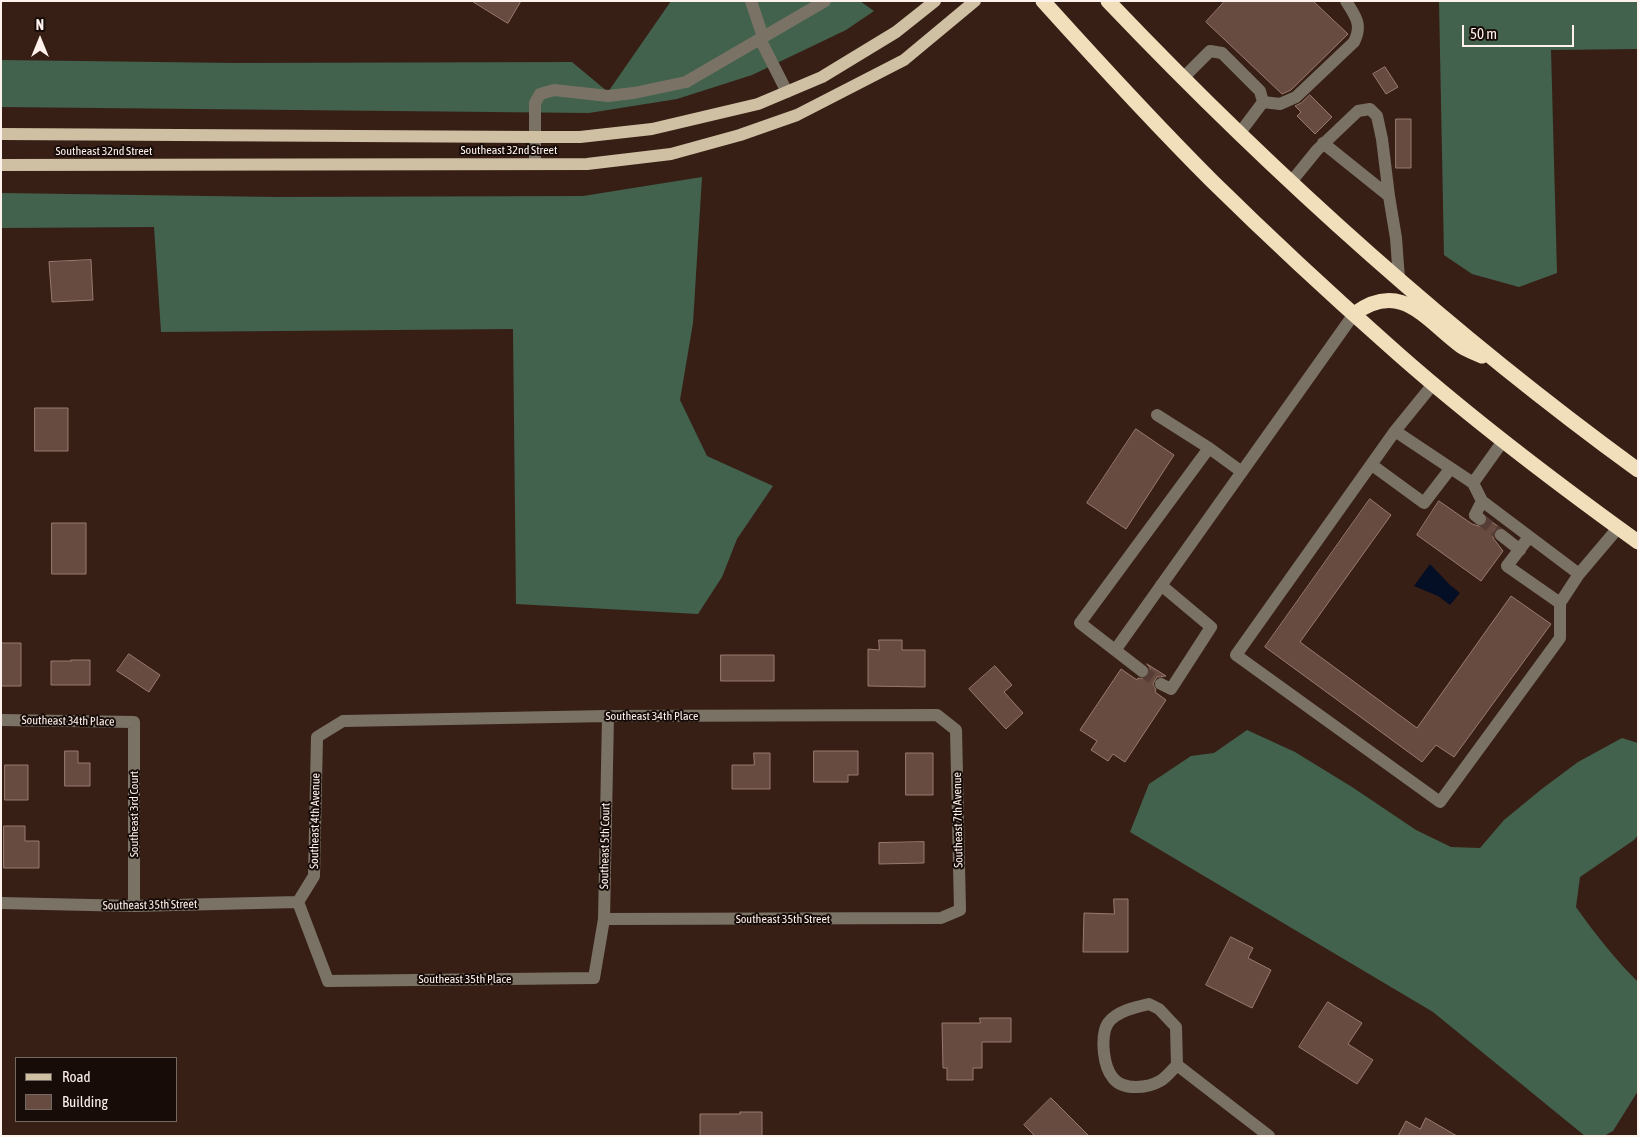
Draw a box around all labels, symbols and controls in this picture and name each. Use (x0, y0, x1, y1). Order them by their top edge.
north arrow (15, 15, 65, 65)
scale bar (1464, 15, 1576, 47)
text: N (36, 17, 44, 33)
text: 50 m (1470, 25, 1497, 42)
street label: Southeast 32nd Street (461, 143, 557, 157)
street label: Southeast 32nd Street (56, 144, 152, 158)
street label: Southeast 34th Place (606, 709, 698, 723)
street label: Southeast 34th Place (21, 713, 115, 729)
street label: Southeast 3rd Court (127, 771, 141, 857)
street label: Southeast 7th Avenue (950, 772, 966, 868)
street label: Southeast 4th Avenue (307, 773, 323, 869)
street label: Southeast 5th Court (597, 803, 613, 889)
street label: Southeast 35th Street (103, 897, 197, 913)
street label: Southeast 35th Street (736, 912, 830, 926)
street label: Southeast 35th Place (419, 972, 511, 986)
legend (15, 1057, 178, 1122)
text: Road (62, 1068, 91, 1085)
text: Building (62, 1093, 108, 1110)

